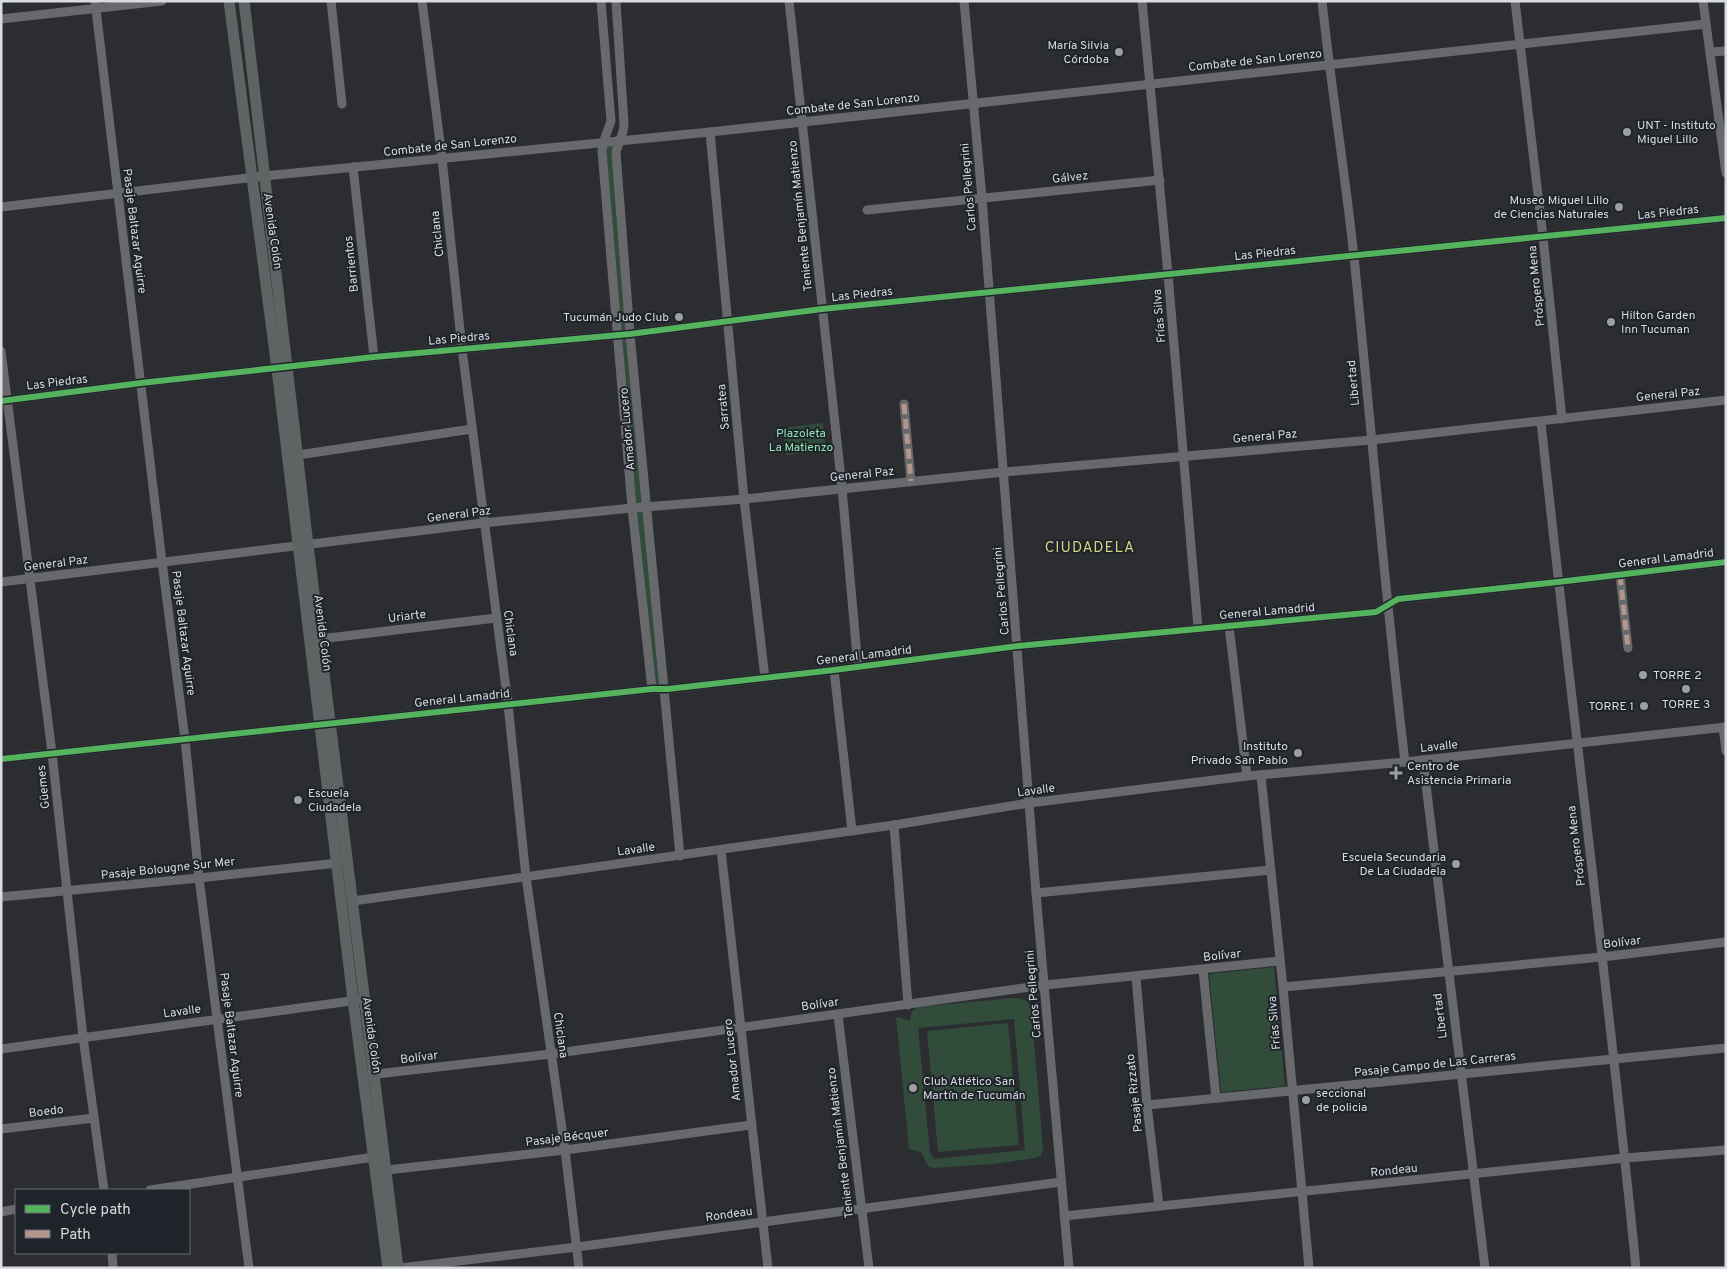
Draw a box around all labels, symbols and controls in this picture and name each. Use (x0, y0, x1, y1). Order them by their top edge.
place label: María Silvia Córdoba (1048, 38, 1109, 68)
marker: María Silvia Córdoba (1113, 46, 1125, 58)
street label: Combate de San Lorenzo (1187, 46, 1323, 76)
street label: Combate de San Lorenzo (785, 90, 921, 120)
place label: UNT - Instituto Miguel Lillo (1637, 118, 1716, 148)
marker: UNT - Instituto Miguel Lillo (1621, 126, 1633, 138)
street label: Combate de San Lorenzo (382, 131, 518, 161)
street label: Teniente Benjamín Matienzo (785, 139, 817, 292)
street label: Carlos Pellegrini (957, 142, 981, 232)
street label: Pasaje Baltazar Aguirre (118, 168, 150, 295)
street label: Gálvez (1051, 168, 1089, 188)
street label: Avenida Colón (259, 192, 285, 270)
place label: Museo Miguel Lillo de Ciencias Naturales (1494, 193, 1609, 223)
marker: Museo Miguel Lillo de Ciencias Naturales (1613, 201, 1625, 213)
street label: Las Piedras (1637, 202, 1700, 224)
street label: Chiclana (428, 210, 448, 258)
street label: Barrientos (341, 235, 363, 293)
street label: Las Piedras (1234, 243, 1297, 265)
street label: Próspero Mena (1525, 245, 1549, 327)
street label: Las Piedras (831, 284, 894, 306)
street label: Frías Silva (1150, 288, 1170, 343)
place label: Hilton Garden Inn Tucuman (1621, 308, 1695, 338)
place label: Tucumán Judo Club (563, 310, 669, 326)
marker: Tucumán Judo Club (673, 311, 685, 323)
marker: Hilton Garden Inn Tucuman (1605, 316, 1617, 328)
street label: Las Piedras (428, 328, 491, 350)
street label: Libertad (1344, 359, 1364, 406)
street label: Las Piedras (25, 371, 89, 395)
street label: Sarratea (714, 383, 734, 430)
street label: General Paz (1635, 384, 1701, 406)
street label: Amador Lucero (616, 387, 640, 471)
park label: Plazoleta La Matienzo (769, 426, 834, 456)
street label: General Paz (1232, 426, 1298, 448)
street label: General Paz (829, 464, 895, 486)
street label: General Paz (426, 503, 492, 527)
district label: CIUDADELA (1045, 539, 1135, 558)
street label: General Lamadrid (1617, 545, 1715, 573)
street label: Carlos Pellegrini (990, 546, 1014, 636)
street label: General Paz (23, 552, 89, 576)
street label: Pasaje Baltazar Aguirre (167, 570, 199, 697)
street label: Avenida Colón (309, 594, 335, 672)
street label: General Lamadrid (1219, 600, 1316, 624)
street label: Uriarte (387, 607, 427, 627)
street label: Chiclana (499, 609, 521, 657)
street label: General Lamadrid (815, 642, 913, 670)
place label: TORRE 2 (1653, 668, 1701, 684)
marker: TORRE 2 (1637, 669, 1649, 681)
marker: TORRE 3 (1680, 683, 1692, 695)
street label: General Lamadrid (413, 686, 511, 712)
place label: TORRE 3 (1662, 697, 1710, 713)
place label: TORRE 1 (1588, 699, 1634, 715)
marker: TORRE 1 (1638, 700, 1650, 712)
street label: Lavalle (1419, 737, 1459, 757)
place label: Instituto Privado San Pablo (1191, 739, 1288, 769)
marker: Instituto Privado San Pablo (1292, 747, 1304, 759)
place label: Centro de Asistencia Primaria (1407, 759, 1511, 789)
street label: Güemes (34, 764, 54, 810)
marker: Centro de Asistencia Primaria (1389, 766, 1403, 780)
street label: Lavalle (1016, 780, 1056, 802)
place label: Escuela Ciudadela (308, 786, 361, 816)
marker: Escuela Ciudadela (292, 794, 304, 806)
street label: Próspero Mena (1564, 805, 1590, 887)
street label: Lavalle (616, 839, 656, 861)
place label: Escuela Secundaria De La Ciudadela (1342, 850, 1446, 880)
street label: Pasaje Bolougne Sur Mer (100, 854, 236, 884)
marker: Escuela Secundaria De La Ciudadela (1450, 858, 1462, 870)
street label: Bolívar (1602, 933, 1642, 953)
street label: Bolívar (1202, 946, 1242, 966)
street label: Carlos Pellegrini (1022, 949, 1046, 1039)
street label: Pasaje Baltazar Aguirre (215, 972, 247, 1099)
street label: Libertad (1430, 992, 1452, 1040)
street label: Bolívar (800, 994, 840, 1016)
street label: Frías Silva (1265, 995, 1285, 1050)
street label: Avenida Colón (358, 996, 384, 1074)
street label: Lavalle (162, 1001, 202, 1023)
street label: Chiclana (549, 1011, 571, 1059)
street label: Amador Lucero (721, 1018, 745, 1102)
street label: Bolívar (399, 1048, 439, 1068)
street label: Pasaje Campo de Las Carreras (1353, 1049, 1517, 1081)
street label: Pasaje Rizzato (1123, 1053, 1147, 1133)
street label: Teniente Benjamín Matienzo (824, 1066, 858, 1219)
place label: Club Atlético San Martín de Tucumán (923, 1074, 1025, 1104)
marker: Club Atlético San Martín de Tucumán (907, 1082, 919, 1094)
place label: seccional de policia (1316, 1086, 1367, 1116)
marker: seccional de policia (1300, 1094, 1312, 1106)
street label: Boedo (28, 1102, 65, 1122)
street label: Pasaje Bécquer (525, 1125, 610, 1151)
street label: Rondeau (1370, 1161, 1419, 1181)
legend (15, 1189, 190, 1254)
text: Cycle path (60, 1201, 131, 1220)
street label: Rondeau (705, 1204, 754, 1226)
text: Path (60, 1226, 91, 1245)

